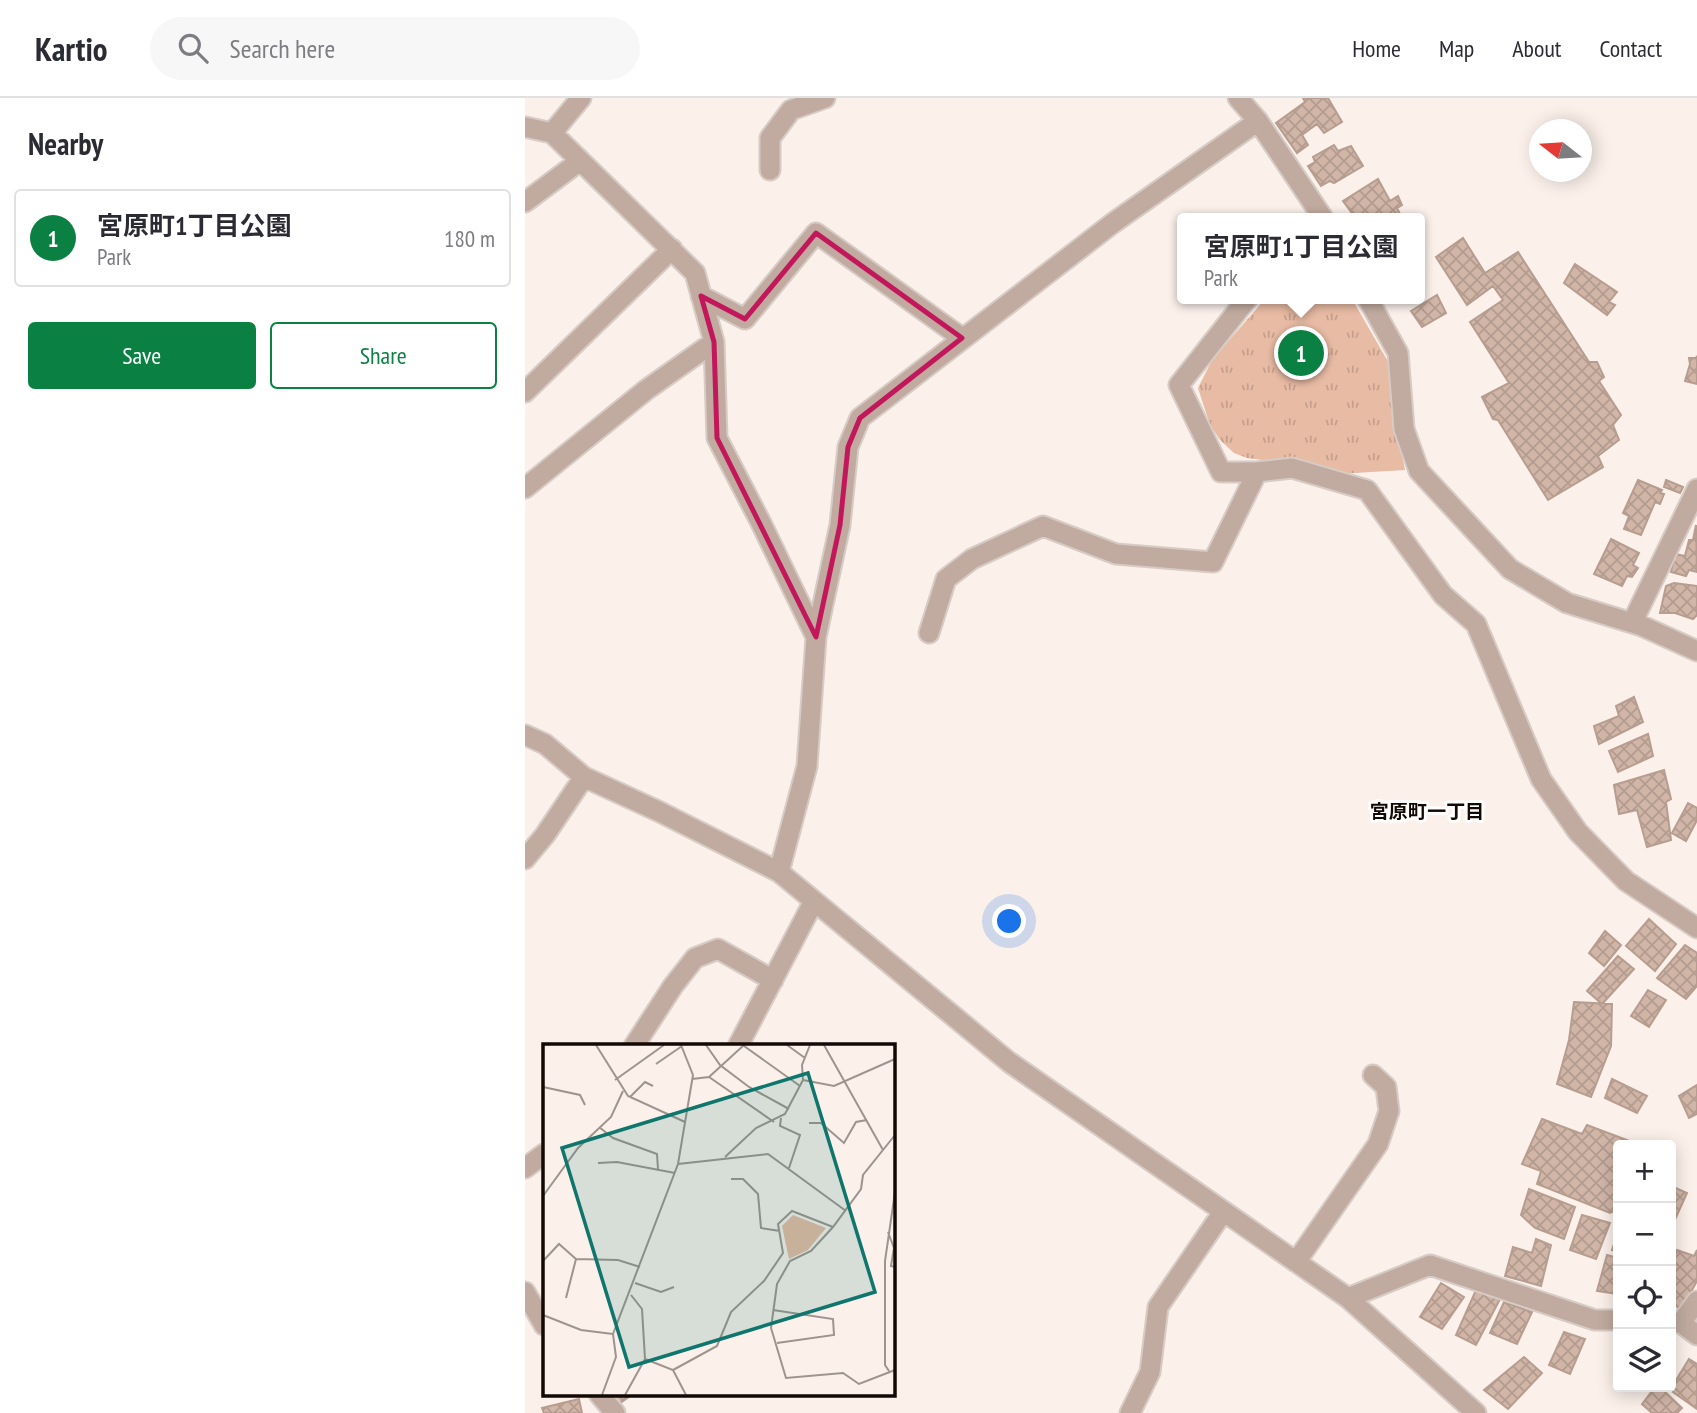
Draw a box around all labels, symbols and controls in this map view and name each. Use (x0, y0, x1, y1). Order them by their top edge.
search box (150, 17, 640, 80)
text: Kartio (35, 27, 108, 70)
icon: search (174, 29, 212, 67)
text: Search here (230, 32, 335, 65)
text: Home (1352, 33, 1401, 64)
text: Map (1439, 33, 1474, 64)
text: About (1512, 33, 1561, 64)
text: Contact (1599, 33, 1662, 64)
north arrow (1529, 119, 1592, 182)
text: Nearby (28, 124, 103, 163)
text: 宮原町1丁目公園 (97, 209, 291, 242)
popup (1177, 213, 1425, 304)
text: 1 (48, 224, 59, 253)
text: 180 m (444, 224, 495, 253)
text: 宮原町1丁目公園 (1204, 230, 1398, 263)
text: Park (97, 242, 131, 271)
text: Park (1204, 263, 1238, 292)
button: Save (28, 322, 256, 389)
button: Share (270, 322, 497, 389)
pin: 1 (1278, 327, 1324, 379)
district label: 宮原町一丁目 (1370, 799, 1484, 823)
your location (992, 904, 1026, 938)
inset map (543, 1044, 894, 1396)
map controls (1613, 1140, 1676, 1392)
button: + (1613, 1140, 1676, 1203)
button: − (1613, 1203, 1676, 1266)
button: locate (1613, 1266, 1676, 1329)
button: layers (1613, 1329, 1676, 1392)

